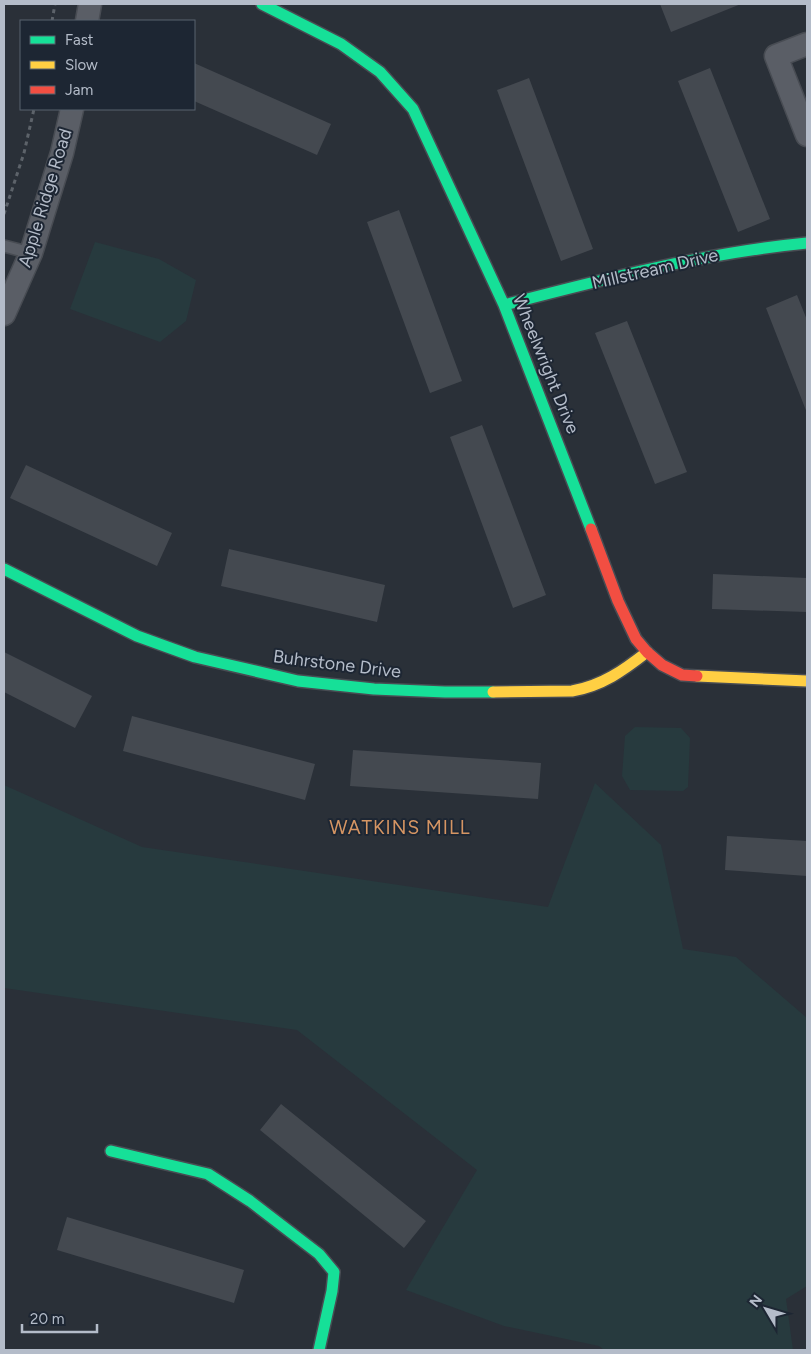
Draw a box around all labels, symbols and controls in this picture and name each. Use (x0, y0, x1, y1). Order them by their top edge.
legend (20, 20, 195, 110)
text: Fast (65, 31, 94, 49)
text: Slow (65, 56, 98, 74)
text: Jam (65, 81, 93, 99)
street label: Apple Ridge Road (13, 126, 77, 270)
street label: Millstream Drive (590, 244, 720, 294)
street label: Wheelwright Drive (508, 291, 584, 437)
street label: Buhrstone Drive (272, 645, 402, 683)
district label: WATKINS MILL (329, 816, 471, 839)
north arrow (741, 1284, 791, 1334)
text: N (746, 1292, 766, 1311)
scale bar (22, 1302, 98, 1334)
text: 20 m (30, 1310, 64, 1328)

